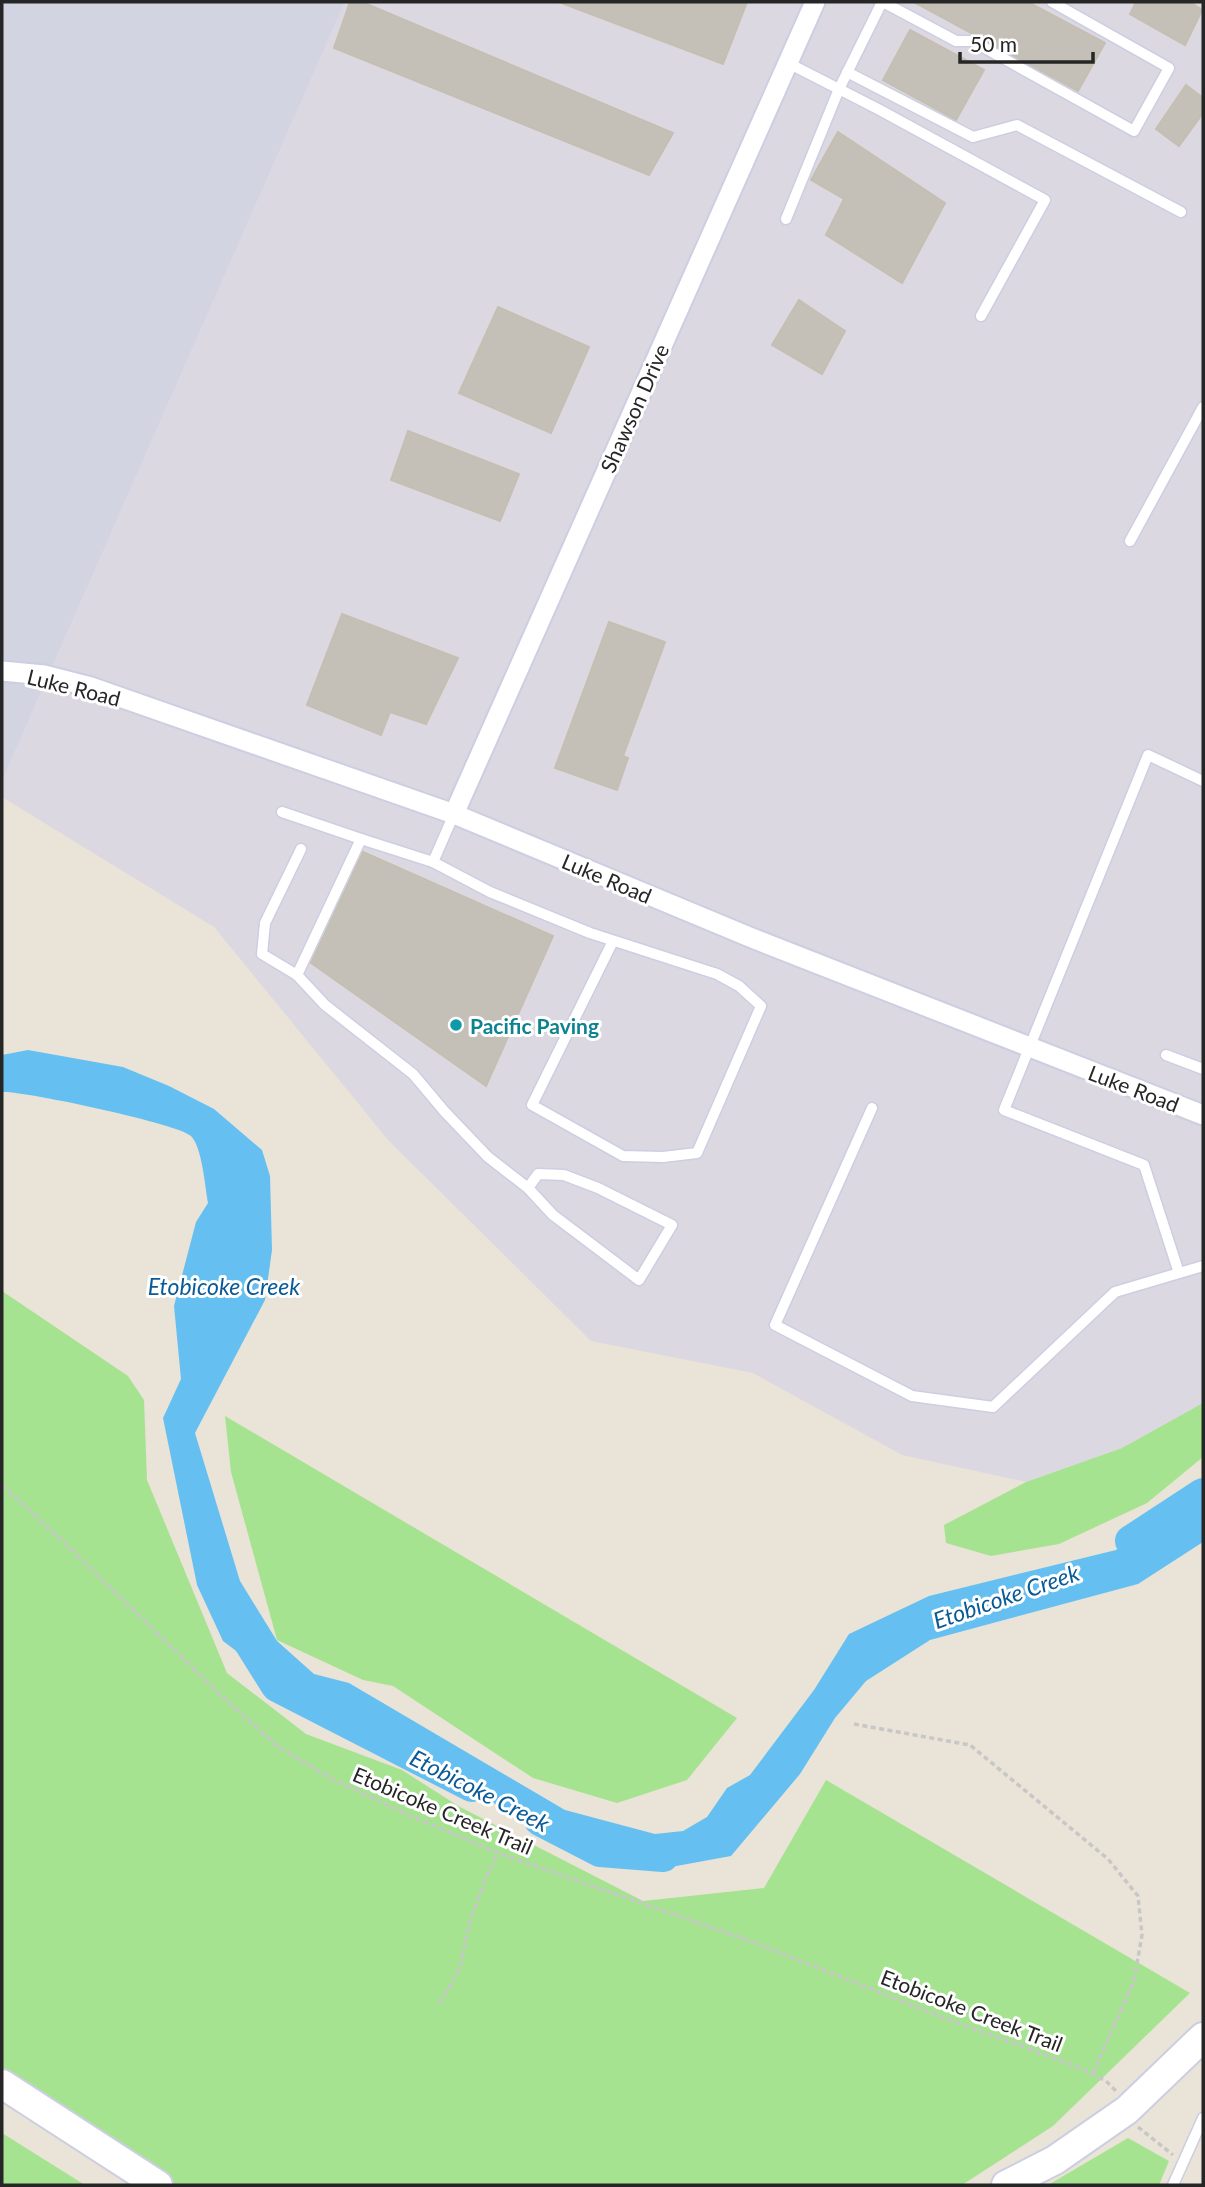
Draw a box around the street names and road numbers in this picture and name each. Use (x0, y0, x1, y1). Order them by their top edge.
street label: Shawson Drive (595, 340, 673, 476)
street label: Luke Road (25, 663, 123, 711)
street label: Luke Road (558, 848, 656, 908)
street label: Luke Road (1085, 1059, 1183, 1117)
street label: Etobicoke Creek Trail (349, 1761, 537, 1859)
street label: Etobicoke Creek Trail (877, 1964, 1067, 2056)

